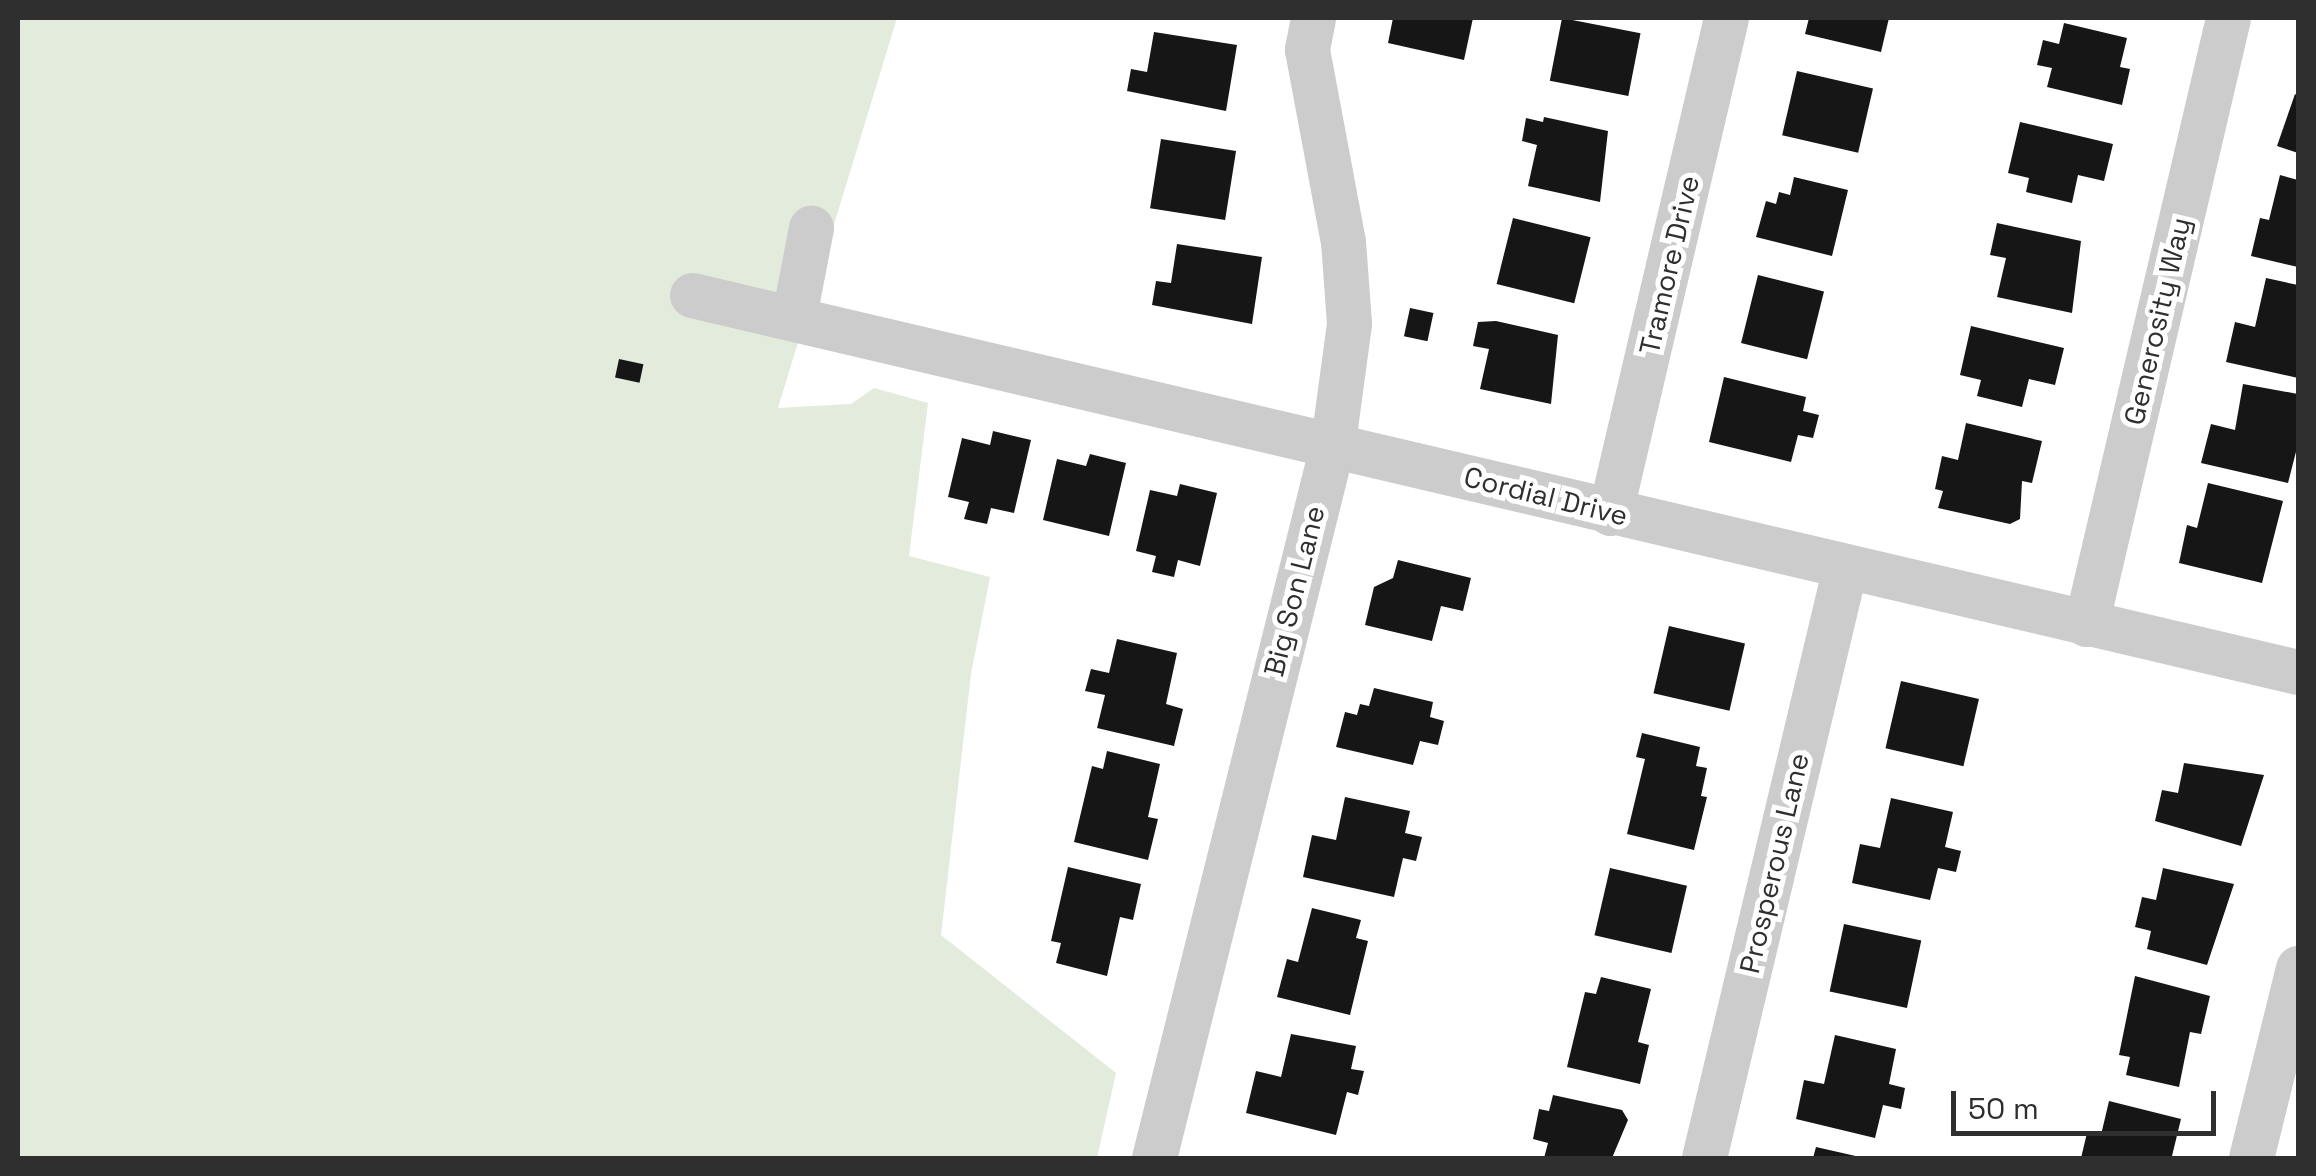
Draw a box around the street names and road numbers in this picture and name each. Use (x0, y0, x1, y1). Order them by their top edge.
street label: Tramore Drive (1632, 172, 1706, 358)
street label: Generosity Way (2117, 214, 2197, 428)
street label: Cordial Drive (1461, 459, 1631, 533)
street label: Big Son Lane (1257, 502, 1331, 680)
street label: Prosperous Lane (1732, 750, 1816, 976)

